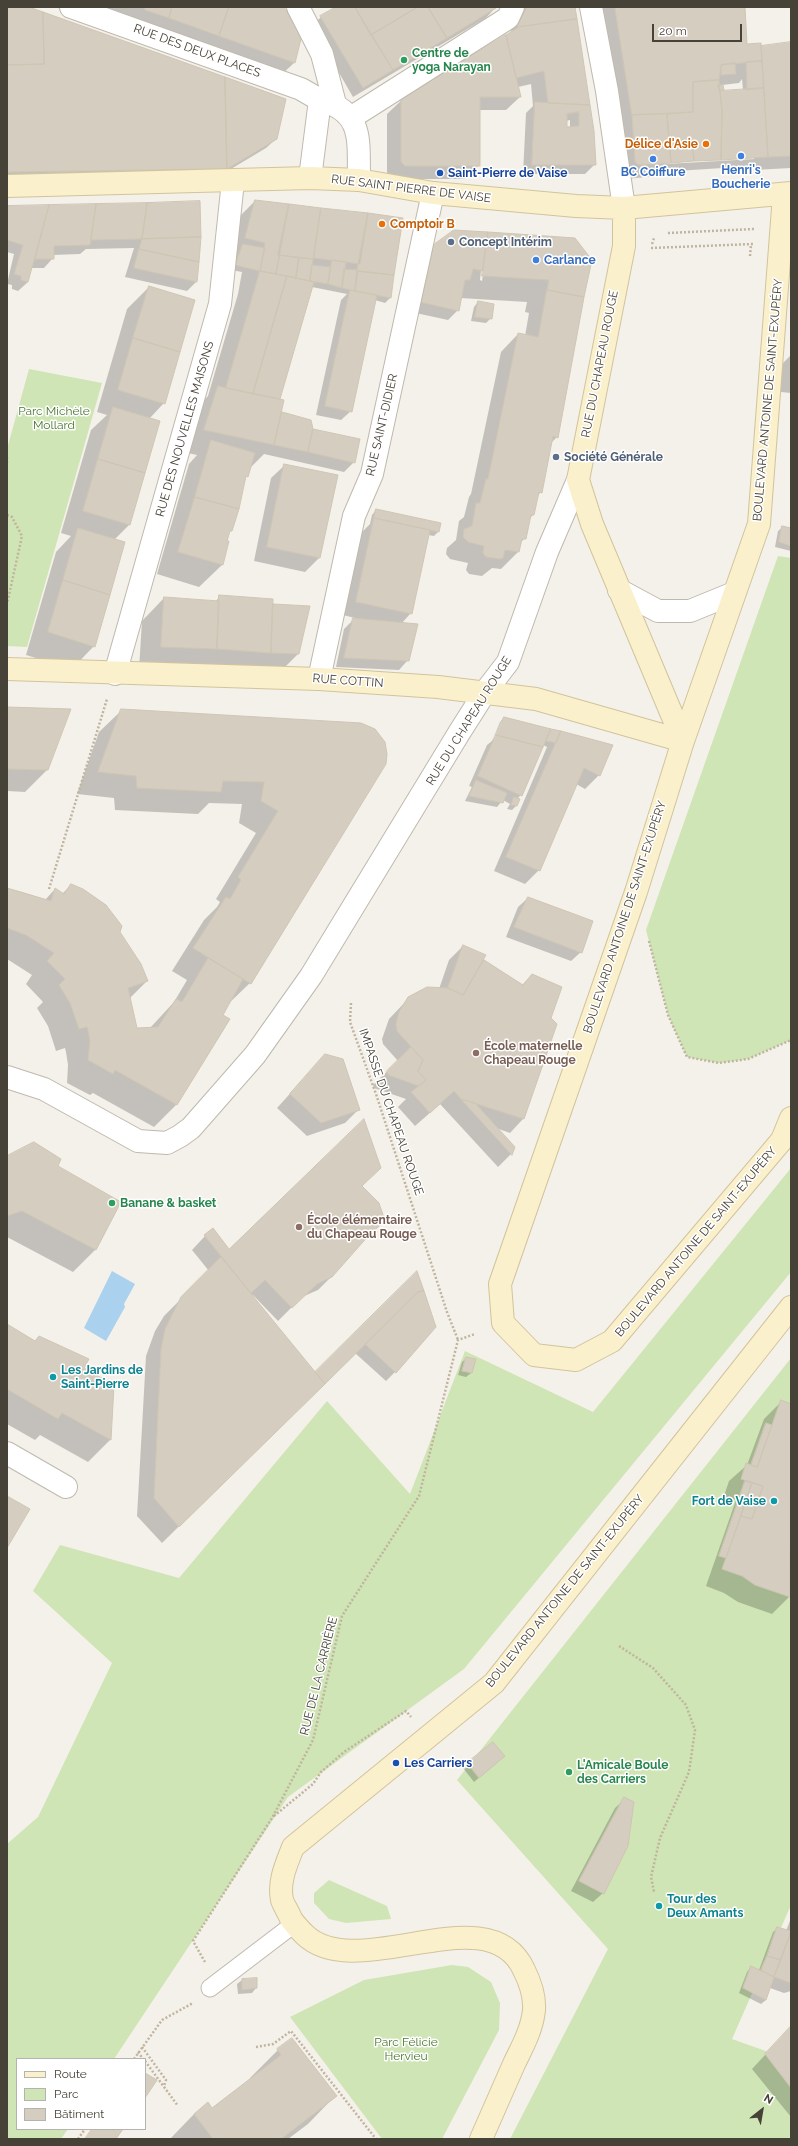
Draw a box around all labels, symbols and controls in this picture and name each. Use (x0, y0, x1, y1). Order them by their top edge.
scale bar (654, 16, 744, 42)
street label: RUE DES DEUX PLACES (132, 21, 262, 81)
text: 20 m (659, 24, 687, 38)
place label: Centre de yoga Narayan (412, 46, 491, 74)
marker: Centre de yoga Narayan (399, 55, 409, 65)
place label: Délice d'Asie (625, 137, 698, 151)
marker: Délice d'Asie (701, 139, 711, 149)
marker: Henri's Boucherie (736, 151, 746, 161)
marker: BC Coiffure (648, 154, 658, 164)
place label: Henri's Boucherie (712, 163, 770, 191)
place label: BC Coiffure (621, 165, 685, 179)
place label: Saint-Pierre de Vaise (448, 166, 567, 180)
marker: Saint-Pierre de Vaise (435, 168, 445, 178)
street label: RUE SAINT PIERRE DE VAISE (330, 172, 492, 206)
place label: Comptoir B (390, 217, 455, 231)
marker: Comptoir B (377, 219, 387, 229)
place label: Concept Intérim (459, 235, 552, 249)
marker: Concept Intérim (446, 237, 456, 247)
place label: Carlance (544, 253, 596, 267)
marker: Carlance (531, 255, 541, 265)
street label: BOULEVARD ANTOINE DE SAINT-EXUPÉRY (750, 278, 786, 522)
street label: RUE DU CHAPEAU ROUGE (579, 289, 621, 439)
street label: RUE DES NOUVELLES MAISONS (153, 339, 217, 519)
street label: RUE SAINT-DIDIER (363, 372, 401, 478)
park label: Parc Michèle Mollard (18, 404, 90, 432)
place label: Société Générale (564, 450, 663, 464)
marker: Société Générale (551, 452, 561, 462)
street label: RUE DU CHAPEAU ROUGE (423, 654, 515, 788)
street label: RUE COTTIN (312, 671, 384, 691)
street label: BOULEVARD ANTOINE DE SAINT-EXUPÉRY (581, 799, 669, 1035)
street label: IMPASSE DU CHAPEAU ROUGE (356, 1027, 426, 1197)
place label: École maternelle Chapeau Rouge (484, 1039, 583, 1067)
marker: École maternelle Chapeau Rouge (471, 1048, 481, 1058)
street label: BOULEVARD ANTOINE DE SAINT-EXUPÉRY (612, 1144, 780, 1340)
place label: Banane & basket (120, 1196, 216, 1210)
marker: Banane & basket (107, 1198, 117, 1208)
place label: École élémentaire du Chapeau Rouge (307, 1213, 417, 1241)
marker: École élémentaire du Chapeau Rouge (294, 1222, 304, 1232)
place label: Les Jardins de Saint-Pierre (61, 1363, 143, 1391)
marker: Les Jardins de Saint-Pierre (48, 1372, 58, 1382)
street label: BOULEVARD ANTOINE DE SAINT-EXUPÉRY (483, 1492, 647, 1690)
place label: Fort de Vaise (692, 1494, 766, 1508)
marker: Fort de Vaise (769, 1496, 779, 1506)
street label: RUE DE LA CARRIÈRE (297, 1615, 341, 1737)
place label: Les Carriers (404, 1756, 472, 1770)
marker: Les Carriers (391, 1758, 401, 1768)
place label: L'Amicale Boule des Carriers (577, 1758, 668, 1786)
marker: L'Amicale Boule des Carriers (564, 1767, 574, 1777)
place label: Tour des Deux Amants (667, 1892, 743, 1920)
marker: Tour des Deux Amants (654, 1901, 664, 1911)
park label: Parc Félicie Hervieu (374, 2035, 438, 2063)
legend (16, 2058, 146, 2130)
text: Route (54, 2067, 87, 2081)
text: Parc (54, 2087, 79, 2101)
north arrow (742, 2090, 782, 2130)
text: N (761, 2092, 775, 2107)
text: Bâtiment (54, 2107, 104, 2121)

